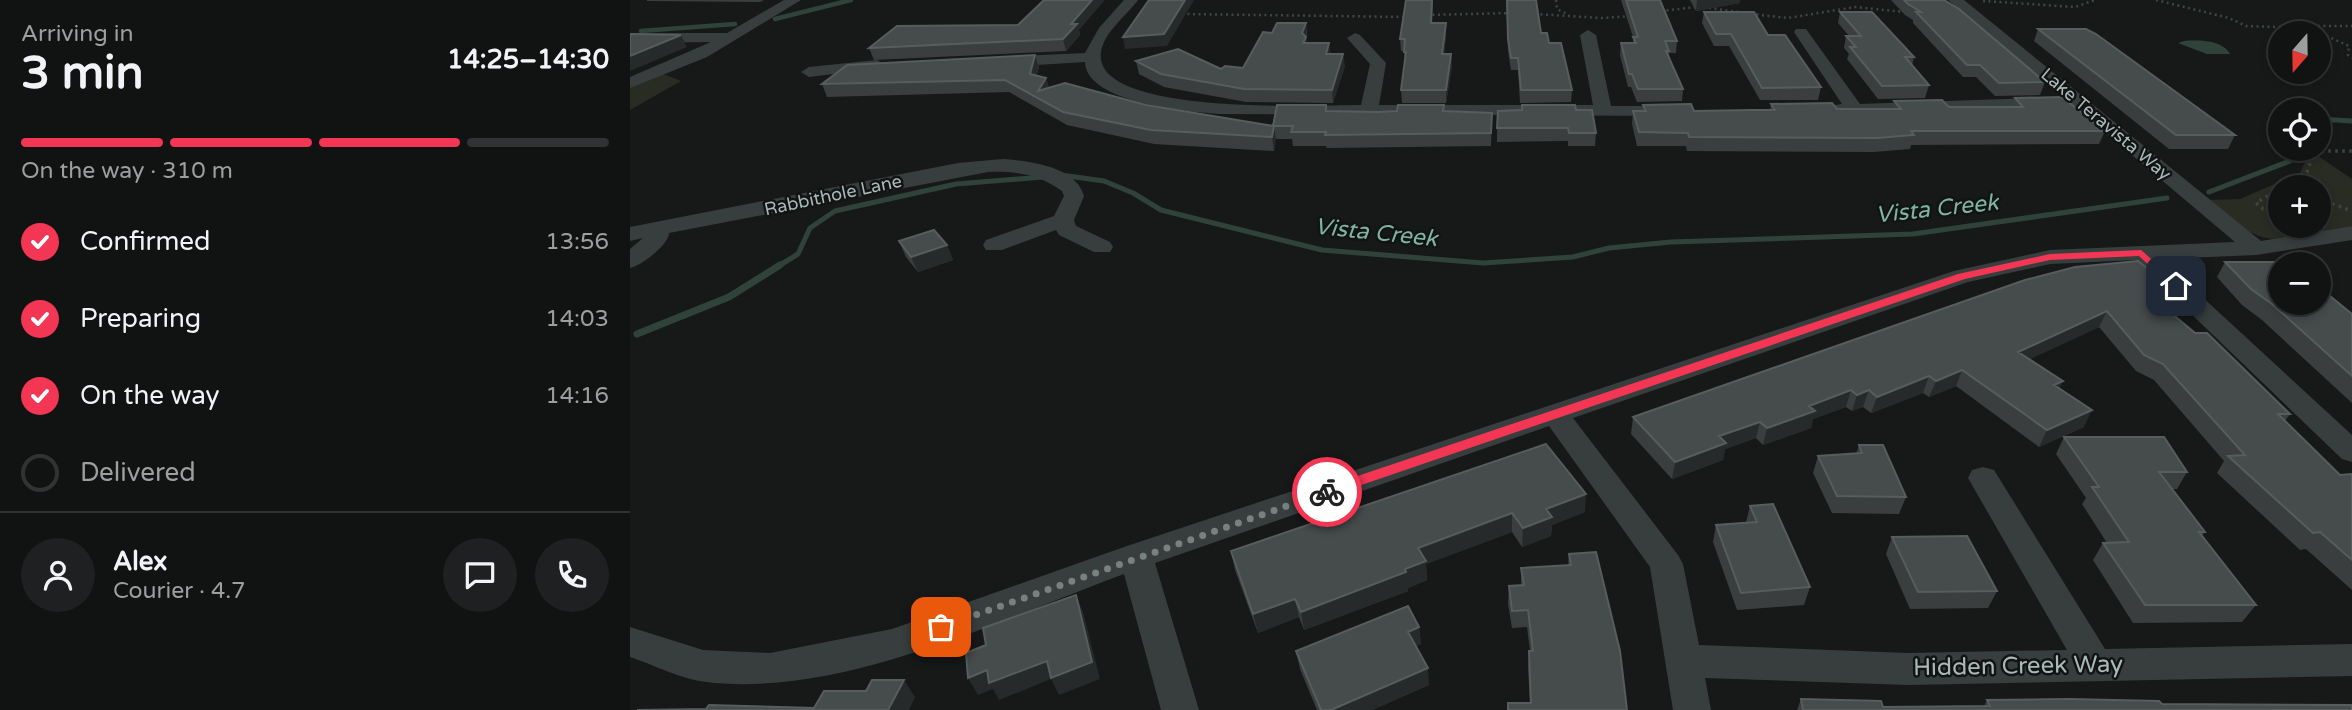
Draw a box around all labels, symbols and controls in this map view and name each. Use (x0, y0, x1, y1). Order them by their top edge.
text: Arriving in (21, 20, 134, 48)
north arrow (2268, 21, 2331, 84)
map controls (2268, 21, 2331, 315)
text: 14:25–14:30 (447, 44, 609, 75)
text: 3 min (21, 46, 144, 101)
street label: Lake Teravista Way (2036, 63, 2176, 185)
button: locate (2268, 98, 2331, 161)
text: On the way · 310 m (21, 157, 233, 185)
street label: Rabbithole Lane (762, 170, 904, 220)
button: + (2268, 175, 2331, 238)
water label: Vista Creek (1874, 188, 2001, 229)
water label: Vista Creek (1313, 213, 1440, 254)
icon: check (21, 223, 59, 261)
text: Confirmed (80, 226, 210, 257)
text: 13:56 (545, 228, 609, 256)
button: − (2268, 252, 2331, 315)
pin (2146, 256, 2206, 316)
icon: home (2157, 267, 2195, 305)
icon: check (21, 300, 59, 338)
text: Preparing (80, 303, 201, 334)
text: 14:03 (545, 305, 609, 333)
icon: check (21, 377, 59, 415)
text: On the way (80, 380, 220, 411)
text: 14:16 (545, 382, 609, 410)
text: Delivered (80, 457, 196, 488)
courier (1292, 457, 1362, 527)
icon: bike (1308, 473, 1346, 511)
button: person (21, 538, 95, 612)
button: chat (443, 538, 517, 612)
button: phone (535, 538, 609, 612)
text: Alex (113, 546, 167, 577)
text: Courier · 4.7 (113, 577, 246, 605)
pin (911, 597, 971, 657)
icon: bag (922, 608, 960, 646)
street label: Hidden Creek Way (1913, 650, 2123, 682)

